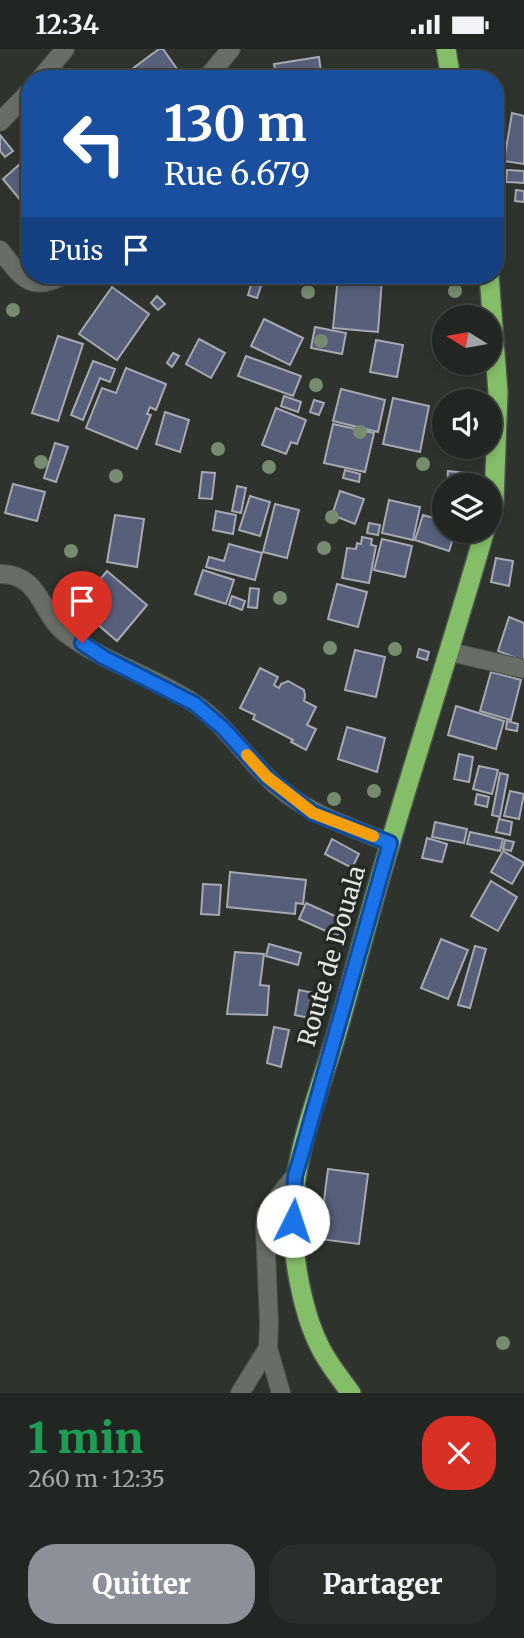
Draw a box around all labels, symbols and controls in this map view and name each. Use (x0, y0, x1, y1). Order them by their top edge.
text: 12:34 (35, 8, 99, 41)
text: 130 m (164, 93, 307, 154)
icon: left (49, 98, 140, 189)
text: Rue 6.679 (164, 154, 310, 194)
icon: arrive (117, 231, 155, 269)
text: Puis (49, 234, 103, 267)
north arrow (432, 305, 502, 375)
map controls (432, 305, 502, 543)
button: sound (432, 389, 502, 459)
button: layers (432, 473, 502, 543)
pin (52, 571, 112, 643)
icon: arrive (63, 582, 101, 620)
street label: Route de Douala (291, 862, 372, 1050)
position arrow (256, 1184, 330, 1258)
text: 1 min (28, 1412, 143, 1464)
button: close (422, 1416, 496, 1490)
text: 260 m · 12:35 (28, 1464, 165, 1493)
button: Quitter (28, 1544, 255, 1624)
button: Partager (269, 1544, 496, 1624)

